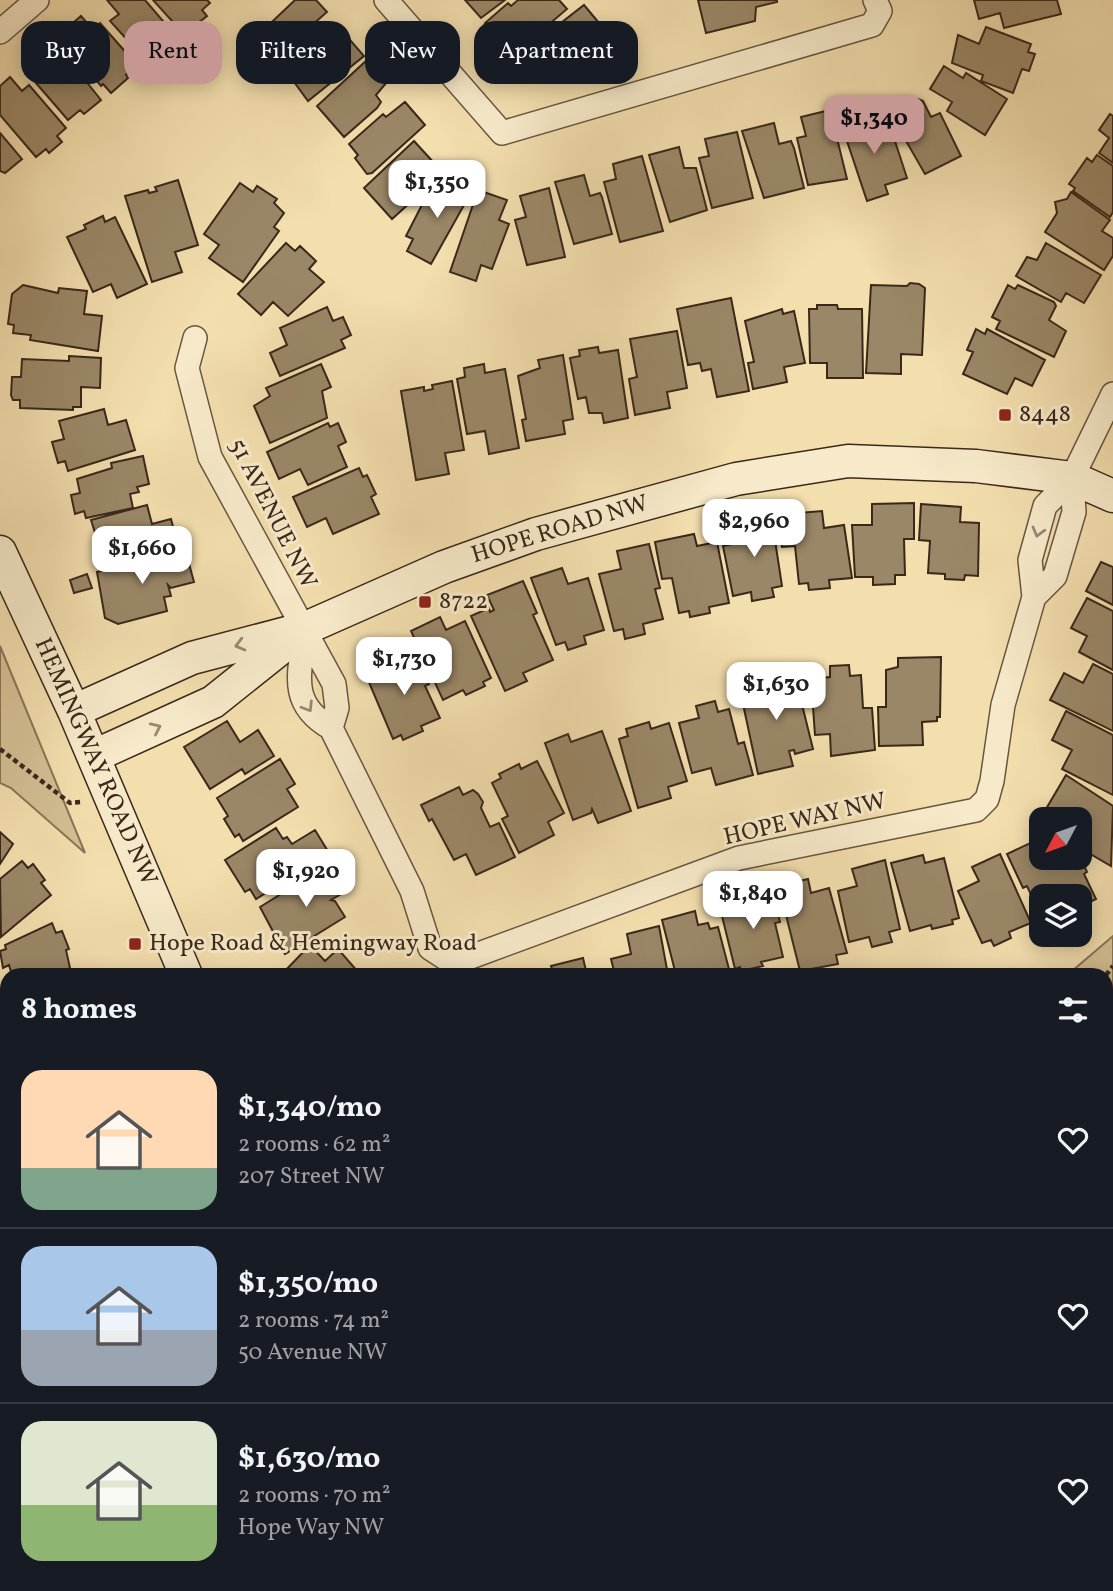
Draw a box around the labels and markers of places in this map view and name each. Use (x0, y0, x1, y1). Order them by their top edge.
pin: $1,340 (817, 96, 931, 156)
pin: $1,350 (380, 160, 494, 220)
place label: 8448 (1019, 398, 1071, 432)
marker: 8448 (997, 407, 1013, 423)
pin: $2,960 (697, 500, 811, 559)
pin: $1,660 (85, 526, 199, 586)
place label: 8722 (439, 585, 488, 619)
marker: 8722 (417, 594, 433, 610)
pin: $1,730 (347, 638, 461, 697)
pin: $1,630 (719, 662, 833, 722)
pin: $1,920 (249, 850, 363, 909)
pin: $1,840 (696, 872, 810, 931)
place label: Hope Road & Hemingway Road (149, 927, 477, 961)
marker: Hope Road & Hemingway Road (127, 936, 143, 952)

